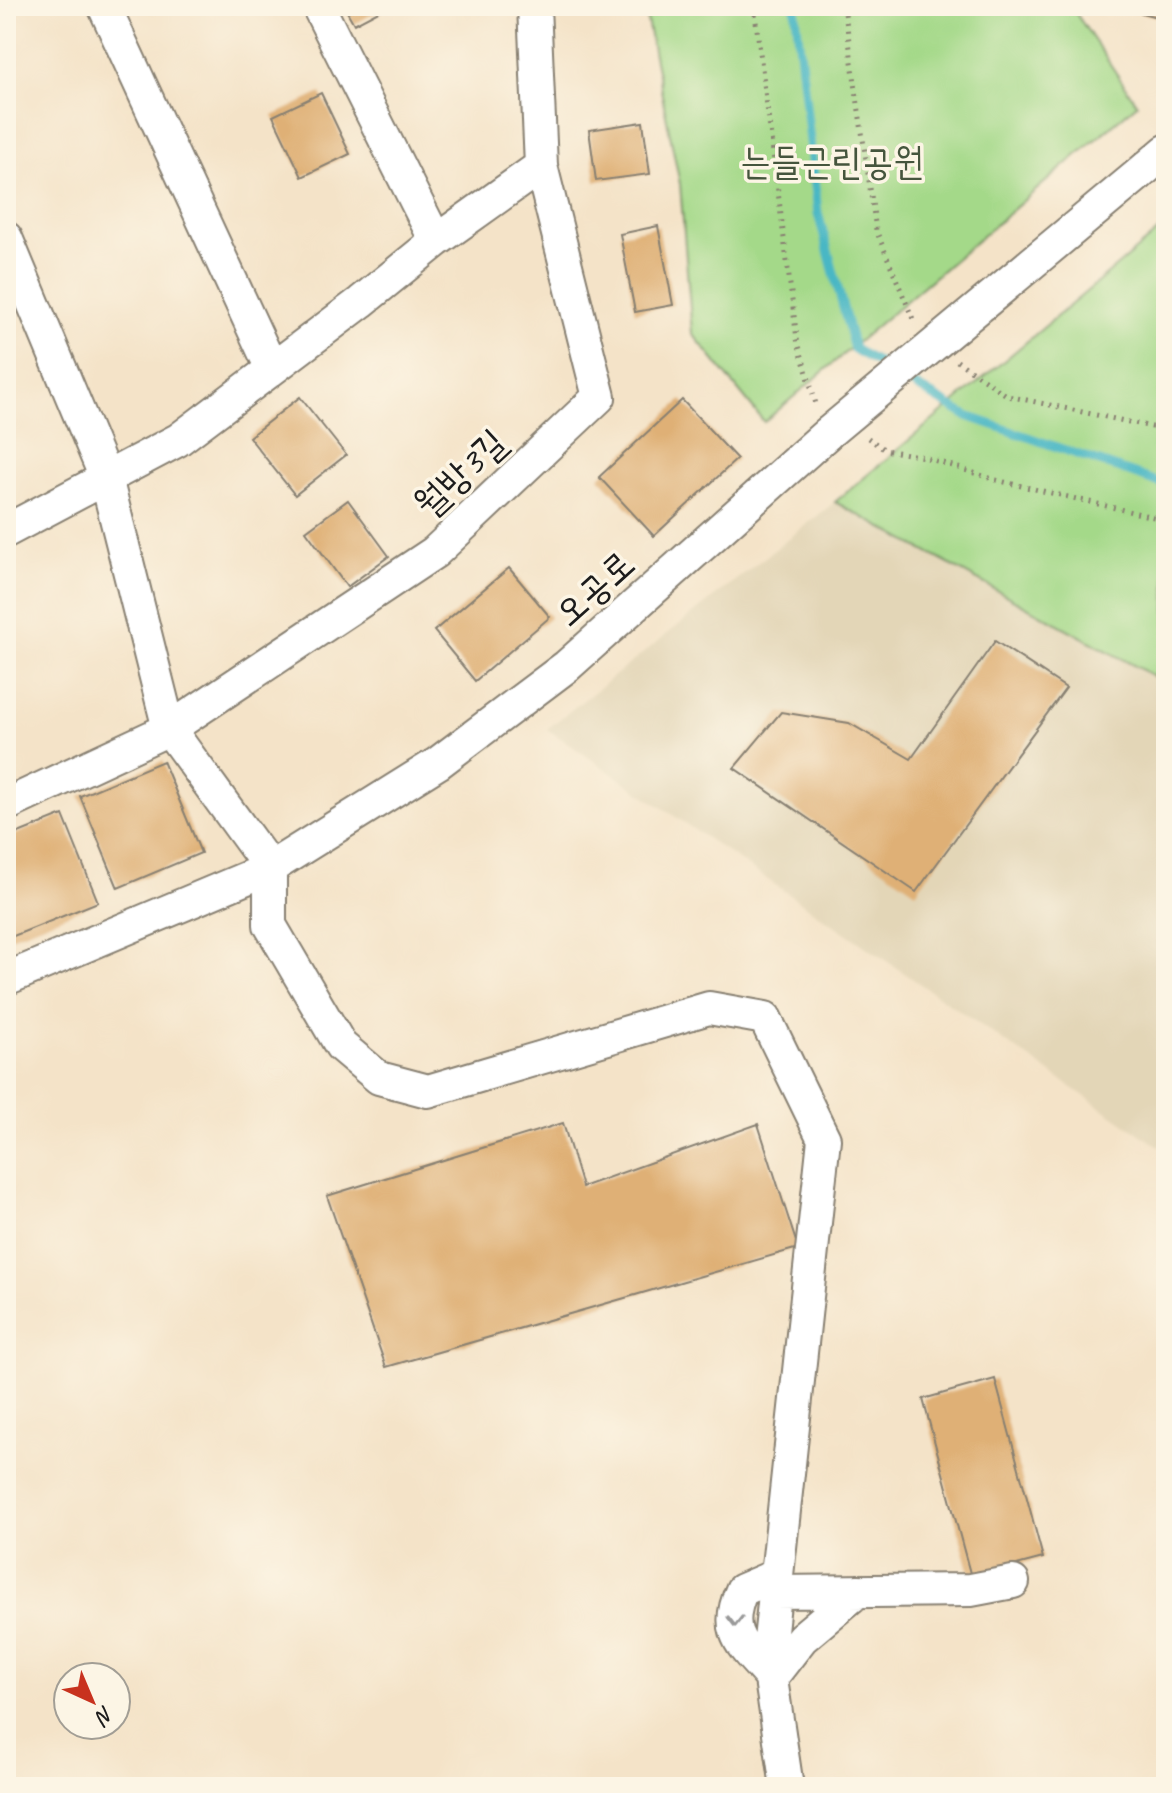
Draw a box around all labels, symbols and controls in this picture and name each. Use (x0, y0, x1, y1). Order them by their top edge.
park label: 는들근린공원 (740, 138, 924, 185)
street label: 월방3길 (405, 419, 516, 528)
street label: 오공로 (545, 540, 644, 637)
one-way arrow (726, 1615, 744, 1628)
north arrow (52, 1661, 132, 1741)
text: N (88, 1700, 120, 1732)

